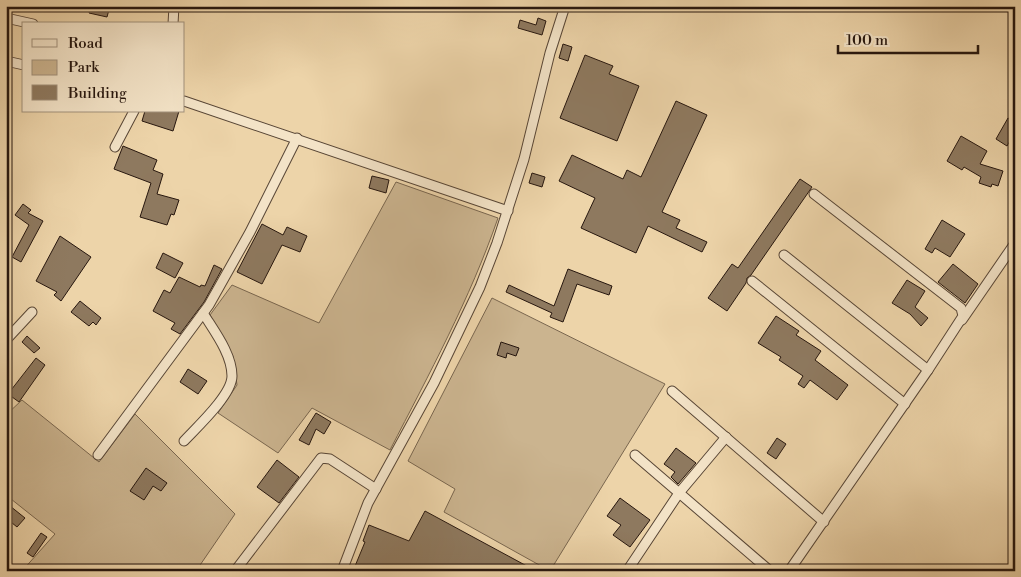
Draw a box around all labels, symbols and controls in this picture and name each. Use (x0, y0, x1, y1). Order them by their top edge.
legend (22, 22, 185, 112)
scale bar (838, 22, 978, 54)
text: 100 m (846, 31, 888, 50)
text: Road (68, 34, 103, 53)
text: Park (68, 58, 100, 77)
text: Building (67, 84, 127, 103)

